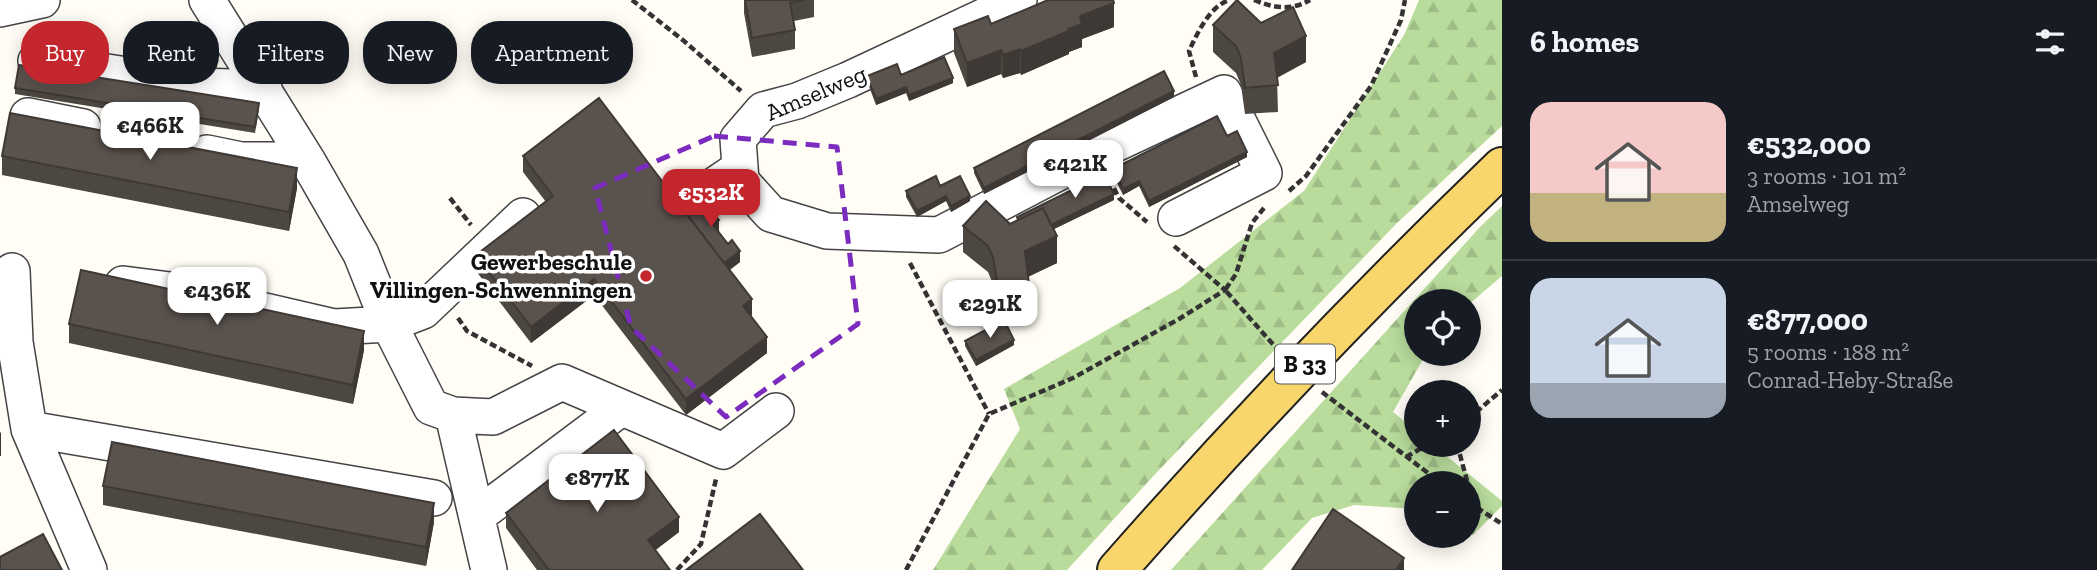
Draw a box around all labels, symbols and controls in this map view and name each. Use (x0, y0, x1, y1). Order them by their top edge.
chip: Buy (21, 21, 109, 84)
chip: Rent (123, 21, 219, 84)
chip: Filters (233, 21, 349, 84)
chip: New (363, 21, 457, 84)
chip: Apartment (471, 21, 633, 84)
icon: filters (2031, 23, 2069, 61)
text: 6 homes (1530, 24, 1639, 60)
street label: Amselweg (761, 58, 871, 127)
pin: €466K (101, 102, 199, 162)
text: €466K (117, 111, 183, 139)
text: €532,000 (1747, 126, 1871, 162)
icon: home (1586, 130, 1670, 214)
pin: €421K (1026, 140, 1124, 200)
text: €421K (1043, 149, 1107, 177)
text: 3 rooms · 101 m² (1747, 162, 1906, 190)
pin: €532K (662, 170, 760, 229)
text: €532K (678, 178, 744, 206)
text: Amselweg (1747, 190, 1849, 218)
place label: Gewerbeschule Villingen-Schwenningen (370, 247, 632, 304)
pin: €436K (168, 268, 266, 327)
marker: Gewerbeschule Villingen-Schwenningen (638, 268, 654, 284)
text: €436K (184, 276, 250, 304)
pin: €291K (941, 280, 1039, 340)
text: €291K (958, 289, 1022, 317)
map controls (1404, 289, 1481, 548)
button: locate (1404, 289, 1481, 366)
text: €877,000 (1747, 302, 1868, 338)
icon: home (1586, 306, 1670, 390)
text: 5 rooms · 188 m² (1747, 338, 1909, 366)
road number: B 33 (1275, 344, 1335, 384)
text: Conrad-Heby-Straße (1747, 366, 1953, 394)
button: + (1404, 380, 1481, 457)
pin: €877K (548, 454, 646, 514)
text: €877K (565, 463, 629, 491)
button: − (1404, 471, 1481, 548)

